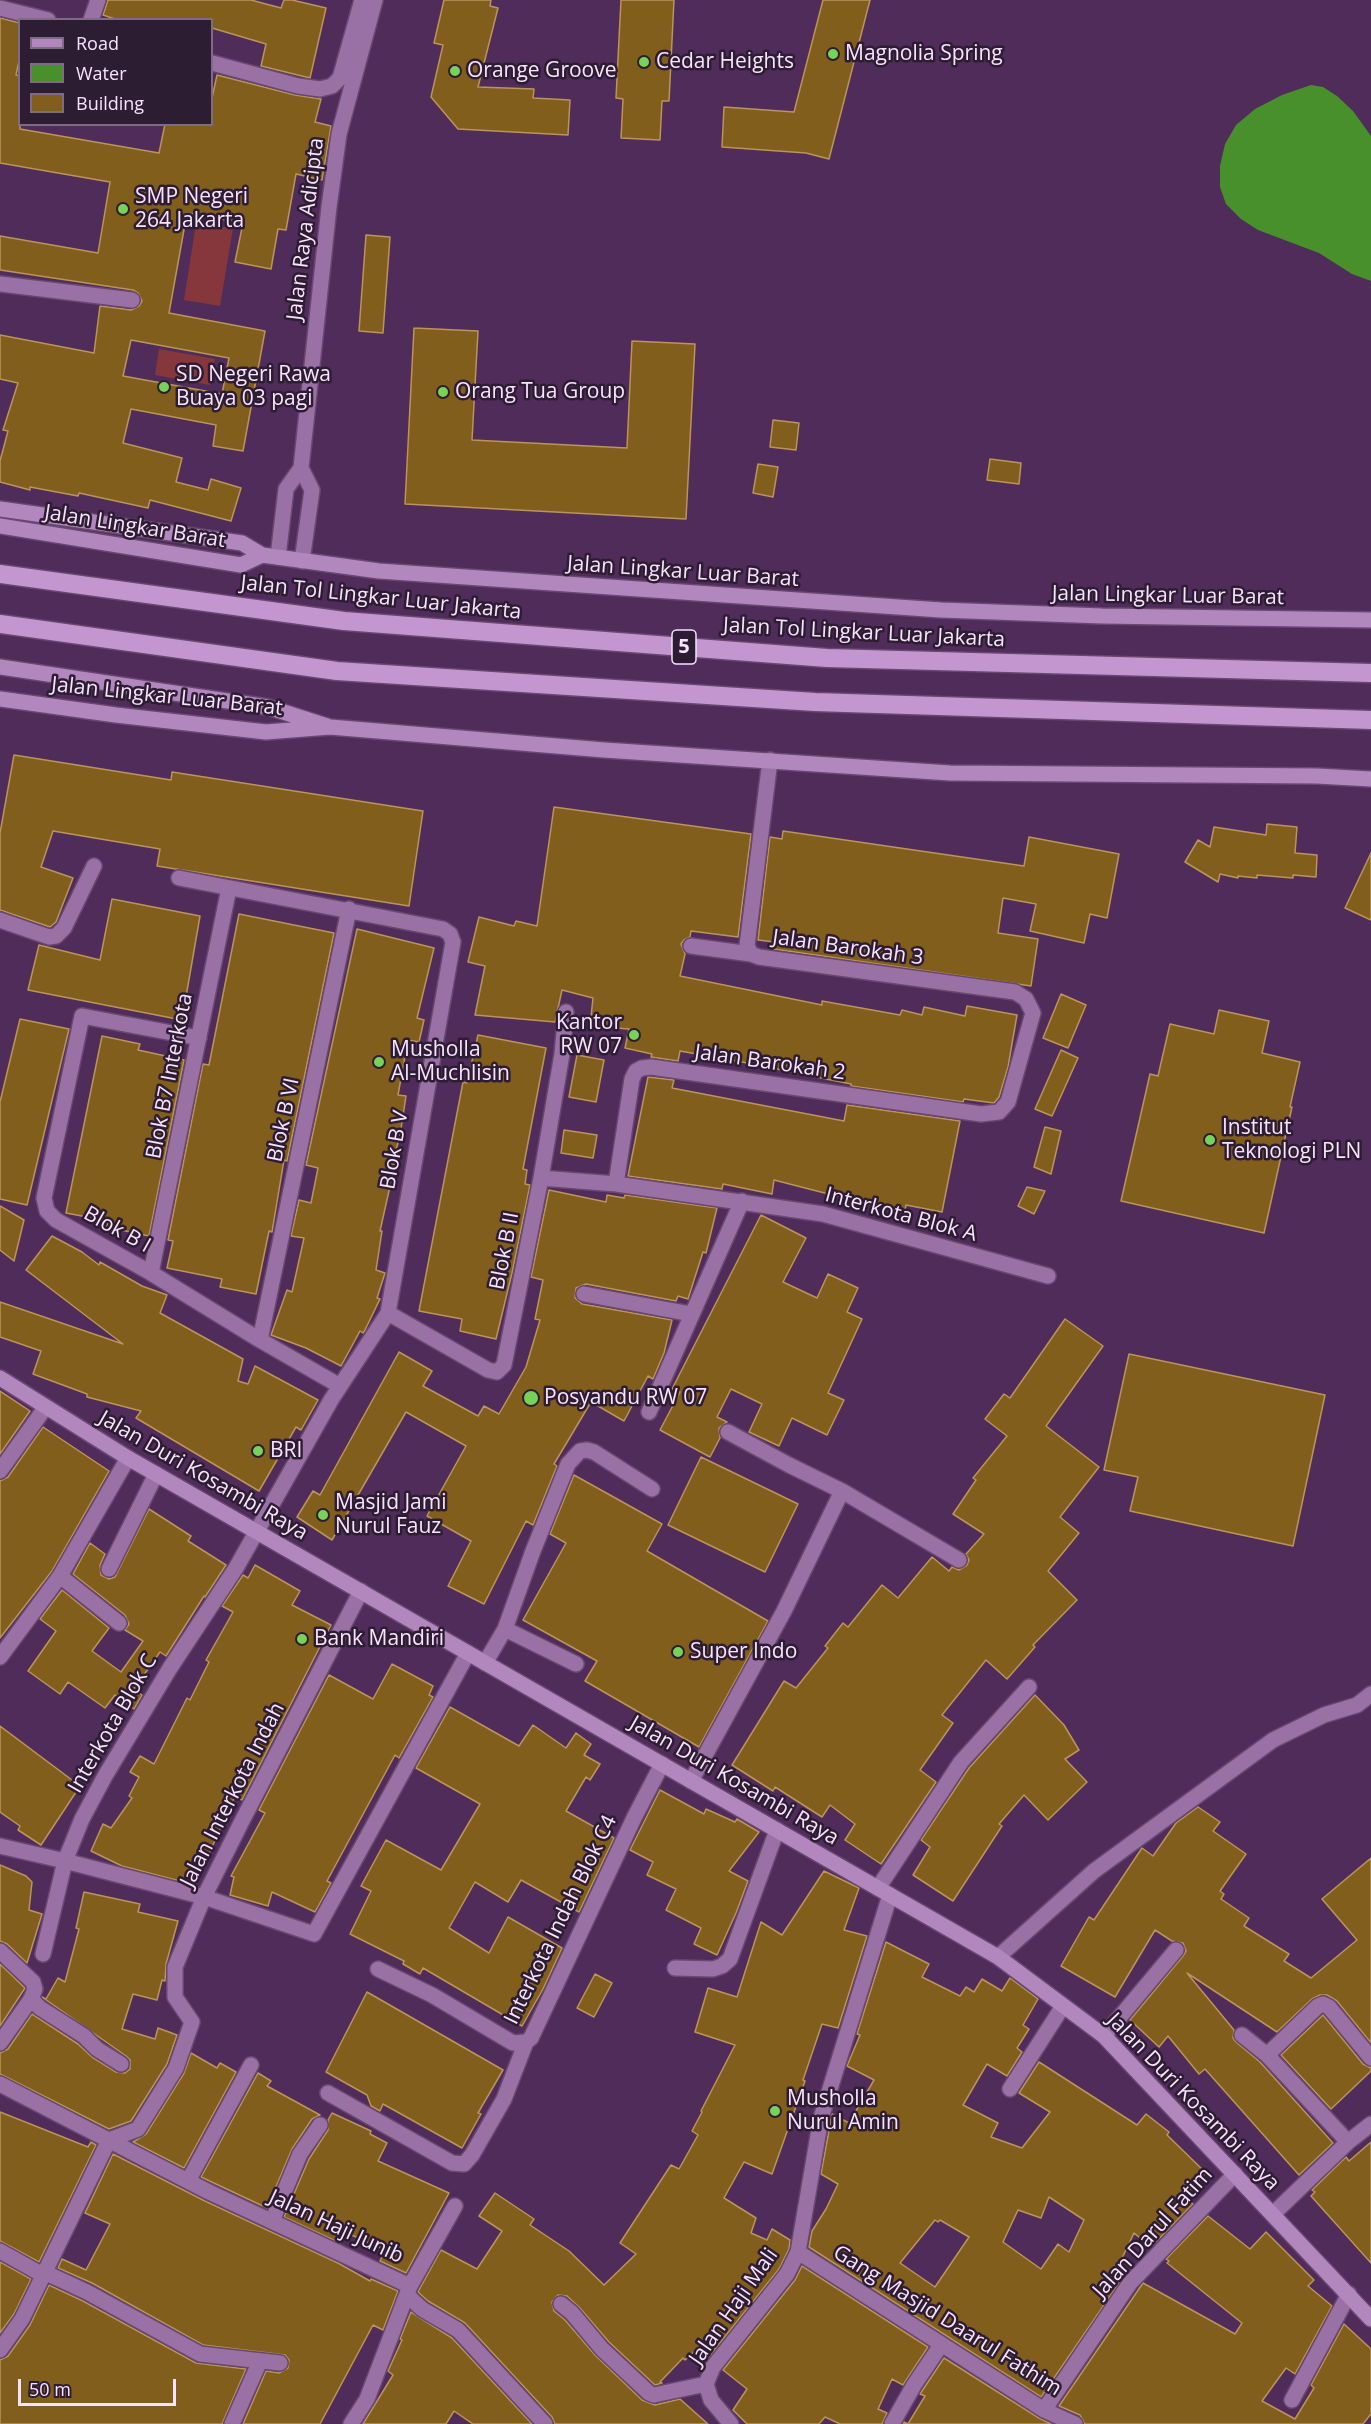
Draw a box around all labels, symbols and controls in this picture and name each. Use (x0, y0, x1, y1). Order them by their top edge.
legend (18, 18, 213, 126)
text: Road (76, 31, 119, 55)
place label: Magnolia Spring (845, 41, 1003, 67)
marker: Magnolia Spring (826, 47, 840, 61)
place label: Cedar Heights (656, 49, 794, 75)
marker: Cedar Heights (637, 55, 651, 69)
place label: Orange Groove (467, 58, 617, 84)
text: Water (76, 61, 127, 85)
marker: Orange Groove (448, 64, 462, 78)
text: Building (76, 91, 144, 115)
street label: Jalan Raya Adicipta (282, 136, 330, 322)
place label: SMP Negeri 264 Jakarta (135, 184, 248, 234)
marker: SMP Negeri 264 Jakarta (116, 202, 130, 216)
place label: SD Negeri Rawa Buaya 03 pagi (176, 362, 331, 412)
place label: Orang Tua Group (455, 379, 625, 405)
marker: SD Negeri Rawa Buaya 03 pagi (157, 380, 171, 394)
marker: Orang Tua Group (436, 385, 450, 399)
street label: Jalan Lingkar Barat (43, 500, 227, 554)
street label: Jalan Lingkar Luar Barat (566, 551, 800, 593)
street label: Jalan Tol Lingkar Luar Jakarta (239, 571, 523, 625)
street label: Jalan Lingkar Luar Barat (1052, 581, 1284, 611)
street label: Jalan Tol Lingkar Luar Jakarta (722, 613, 1006, 653)
road number: 5 (672, 630, 696, 664)
street label: Jalan Lingkar Luar Barat (50, 672, 284, 722)
street label: Jalan Barokah 3 (771, 925, 925, 971)
street label: Blok B7 Interkota (142, 991, 198, 1161)
place label: Kantor RW 07 (556, 1010, 622, 1060)
marker: Kantor RW 07 (627, 1028, 641, 1042)
place label: Musholla Al-Muchlisin (391, 1037, 510, 1087)
street label: Jalan Barokah 2 (693, 1040, 847, 1086)
marker: Musholla Al-Muchlisin (372, 1055, 386, 1069)
street label: Blok B VI (263, 1076, 305, 1164)
street label: Blok B V (376, 1109, 414, 1191)
place label: Institut Teknologi PLN (1222, 1115, 1361, 1165)
marker: Institut Teknologi PLN (1203, 1133, 1217, 1147)
street label: Interkota Blok A (822, 1183, 980, 1247)
street label: Blok B I (79, 1201, 155, 1259)
street label: Blok B II (485, 1210, 525, 1292)
place label: Posyandu RW 07 (544, 1385, 707, 1411)
marker: Posyandu RW 07 (522, 1389, 540, 1407)
street label: Jalan Duri Kosambi Raya (94, 1406, 312, 1546)
place label: BRI (270, 1438, 302, 1464)
marker: BRI (251, 1444, 265, 1458)
place label: Masjid Jami Nurul Fauz (335, 1490, 447, 1540)
marker: Masjid Jami Nurul Fauz (316, 1508, 330, 1522)
place label: Bank Mandiri (314, 1626, 444, 1652)
marker: Bank Mandiri (295, 1632, 309, 1646)
place label: Super Indo (690, 1639, 797, 1665)
marker: Super Indo (671, 1645, 685, 1659)
street label: Interkota Blok C (63, 1650, 163, 1798)
street label: Jalan Interkota Indah (176, 1699, 290, 1891)
street label: Jalan Duri Kosambi Raya (625, 1711, 843, 1851)
street label: Interkota Indah Blok C4 (499, 1811, 623, 2029)
street label: Jalan Duri Kosambi Raya (1102, 2008, 1284, 2196)
place label: Musholla Nurul Amin (787, 2086, 899, 2136)
marker: Musholla Nurul Amin (768, 2104, 782, 2118)
street label: Jalan Darul Fatim (1088, 2163, 1218, 2303)
street label: Jalan Haji Junib (265, 2185, 407, 2269)
street label: Gang Masjid Daarul Fathim (828, 2240, 1066, 2402)
street label: Jalan Haji Mali (684, 2244, 784, 2370)
scale bar (21, 2367, 178, 2405)
text: 50 m (29, 2377, 71, 2401)

